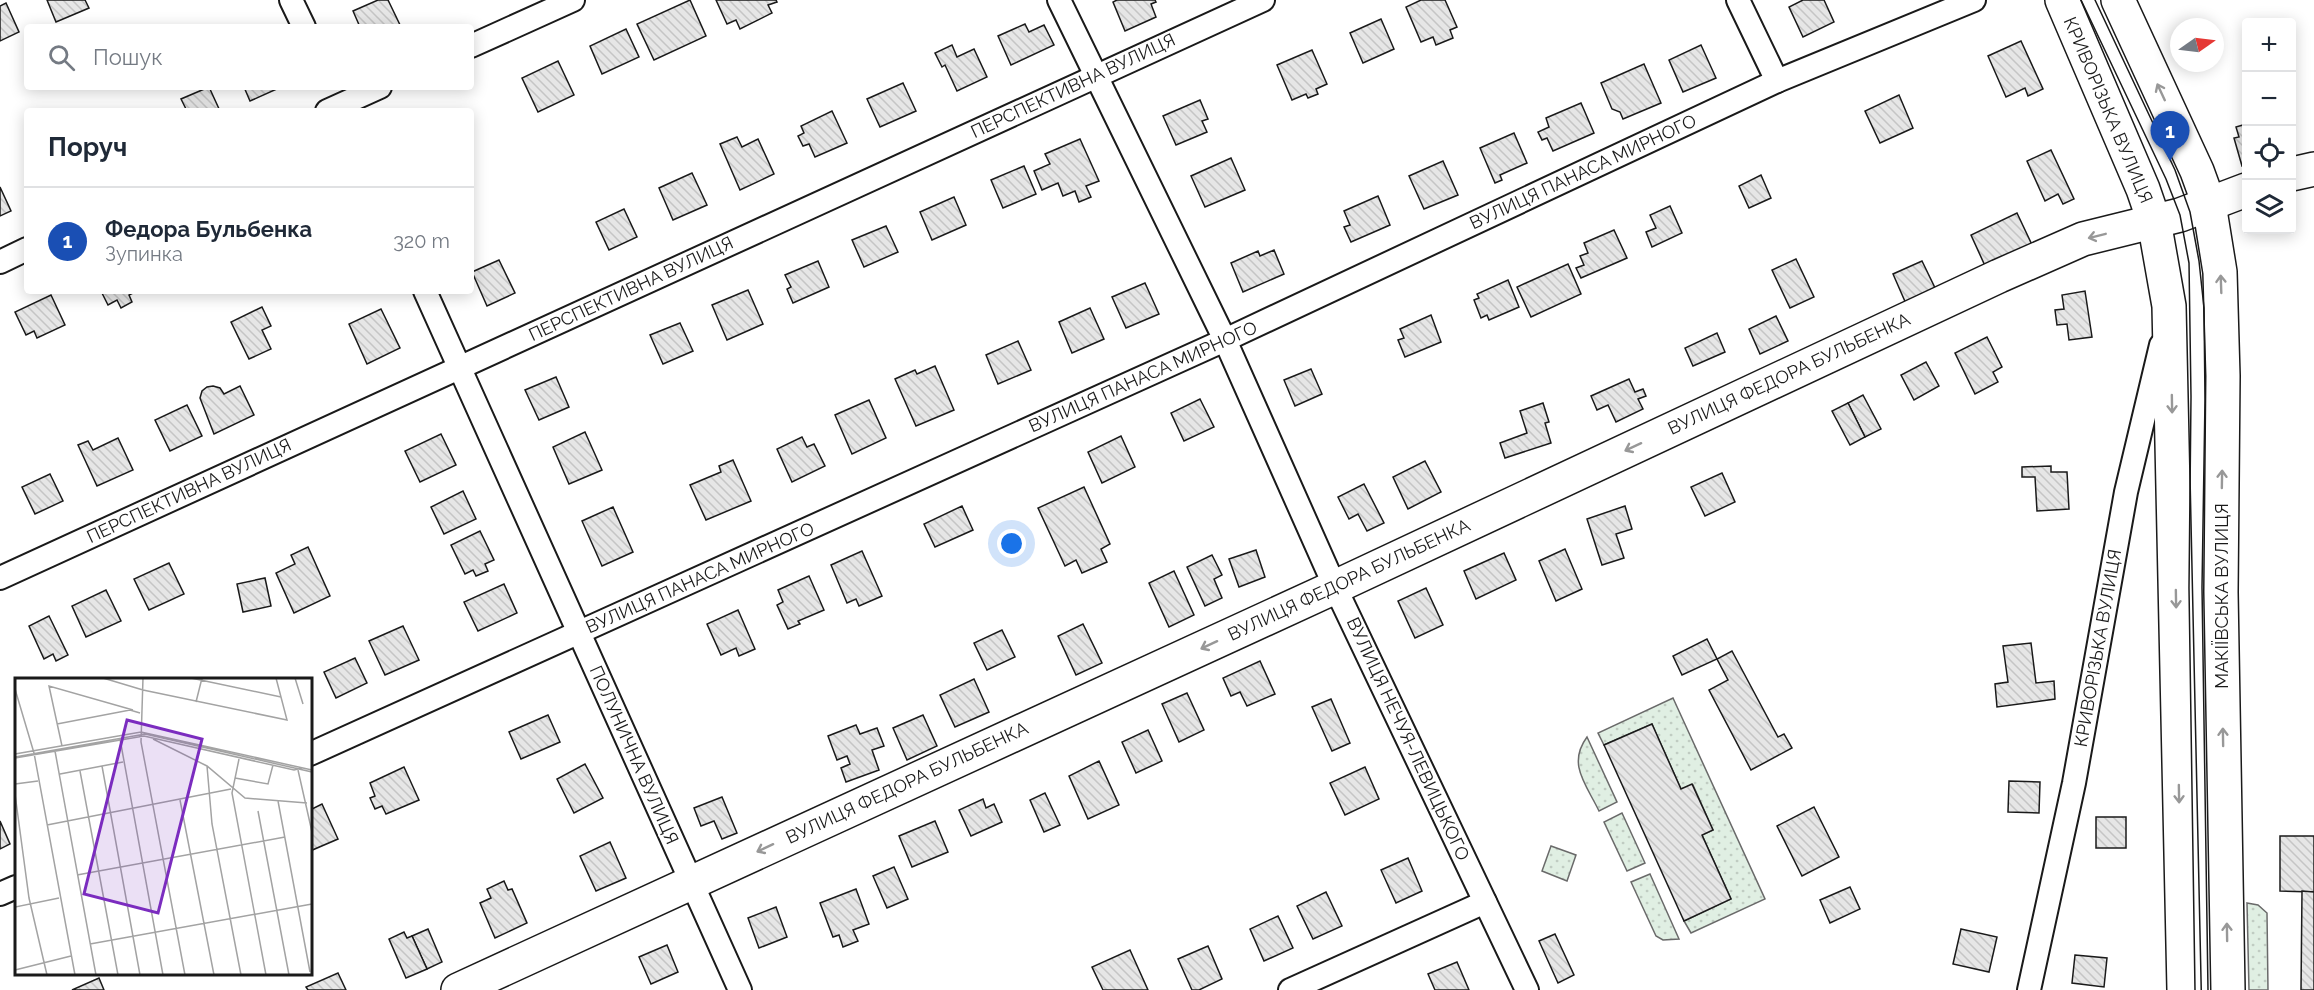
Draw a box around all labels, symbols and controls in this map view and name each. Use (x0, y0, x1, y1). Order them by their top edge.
street label: КРИВОРІЗЬКА ВУЛИЦЯ (2060, 13, 2157, 206)
north arrow (2170, 18, 2224, 72)
map controls (2242, 18, 2296, 234)
button: + (2242, 18, 2296, 72)
search box (24, 24, 474, 90)
street label: ПЕРСПЕКТИВНА ВУЛИЦЯ (967, 29, 1178, 142)
icon: search (45, 41, 78, 74)
text: Пошук (93, 44, 163, 70)
button: − (2242, 72, 2296, 126)
one-way arrow (2154, 84, 2166, 102)
street label: ВУЛИЦЯ ПАНАСА МИРНОГО (1466, 110, 1699, 233)
pin: 1 (2150, 112, 2190, 161)
button: locate (2242, 126, 2296, 180)
text: Поруч (48, 132, 127, 162)
button: layers (2242, 180, 2296, 234)
text: Федора Бульбенка (105, 216, 312, 242)
text: 1 (63, 229, 72, 253)
text: 320 m (393, 229, 450, 253)
one-way arrow (2088, 230, 2107, 242)
street label: ПЕРСПЕКТИВНА ВУЛИЦЯ (525, 232, 736, 345)
text: Зупинка (105, 242, 183, 266)
one-way arrow (2215, 274, 2226, 294)
street label: ВУЛИЦЯ ФЕДОРА БУЛЬБЕНКА (1664, 308, 1913, 439)
street label: ВУЛИЦЯ ПАНАСА МИРНОГО (1025, 317, 1260, 437)
one-way arrow (2166, 394, 2177, 414)
street label: ПЕРСПЕКТИВНА ВУЛИЦЯ (83, 434, 294, 547)
one-way arrow (1625, 442, 1643, 454)
one-way arrow (2216, 469, 2228, 489)
street label: МАКІЇВСЬКА ВУЛИЦЯ (2211, 503, 2232, 689)
street label: ВУЛИЦЯ ФЕДОРА БУЛЬБЕНКА (1224, 514, 1473, 645)
street label: ВУЛИЦЯ ПАНАСА МИРНОГО (582, 518, 817, 638)
your location (997, 529, 1026, 558)
street label: КРИВОРІЗЬКА ВУЛИЦЯ (2070, 547, 2125, 748)
one-way arrow (2170, 589, 2182, 609)
street label: ВУЛИЦЯ НЕЧУЯ-ЛЕВИЦЬКОГО (1343, 614, 1474, 864)
one-way arrow (1201, 639, 1219, 651)
street label: ПОЛУНИЧНА ВУЛИЦЯ (586, 662, 683, 847)
inset map (15, 678, 312, 975)
street label: ВУЛИЦЯ ФЕДОРА БУЛЬБЕНКА (782, 717, 1031, 848)
one-way arrow (2218, 727, 2229, 747)
one-way arrow (2174, 784, 2185, 804)
one-way arrow (756, 843, 774, 855)
one-way arrow (2222, 922, 2233, 942)

